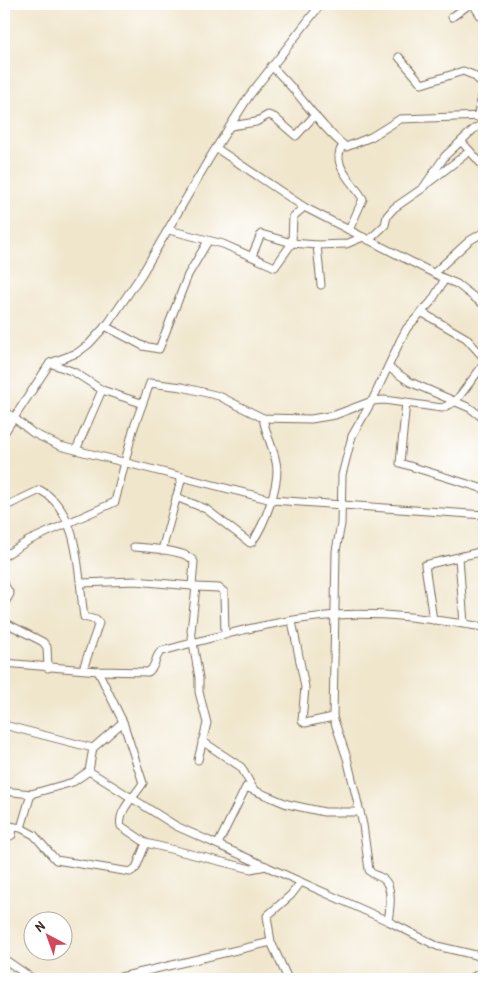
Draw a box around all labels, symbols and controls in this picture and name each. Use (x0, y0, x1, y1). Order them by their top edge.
north arrow (22, 910, 72, 960)
text: N (30, 916, 49, 935)

